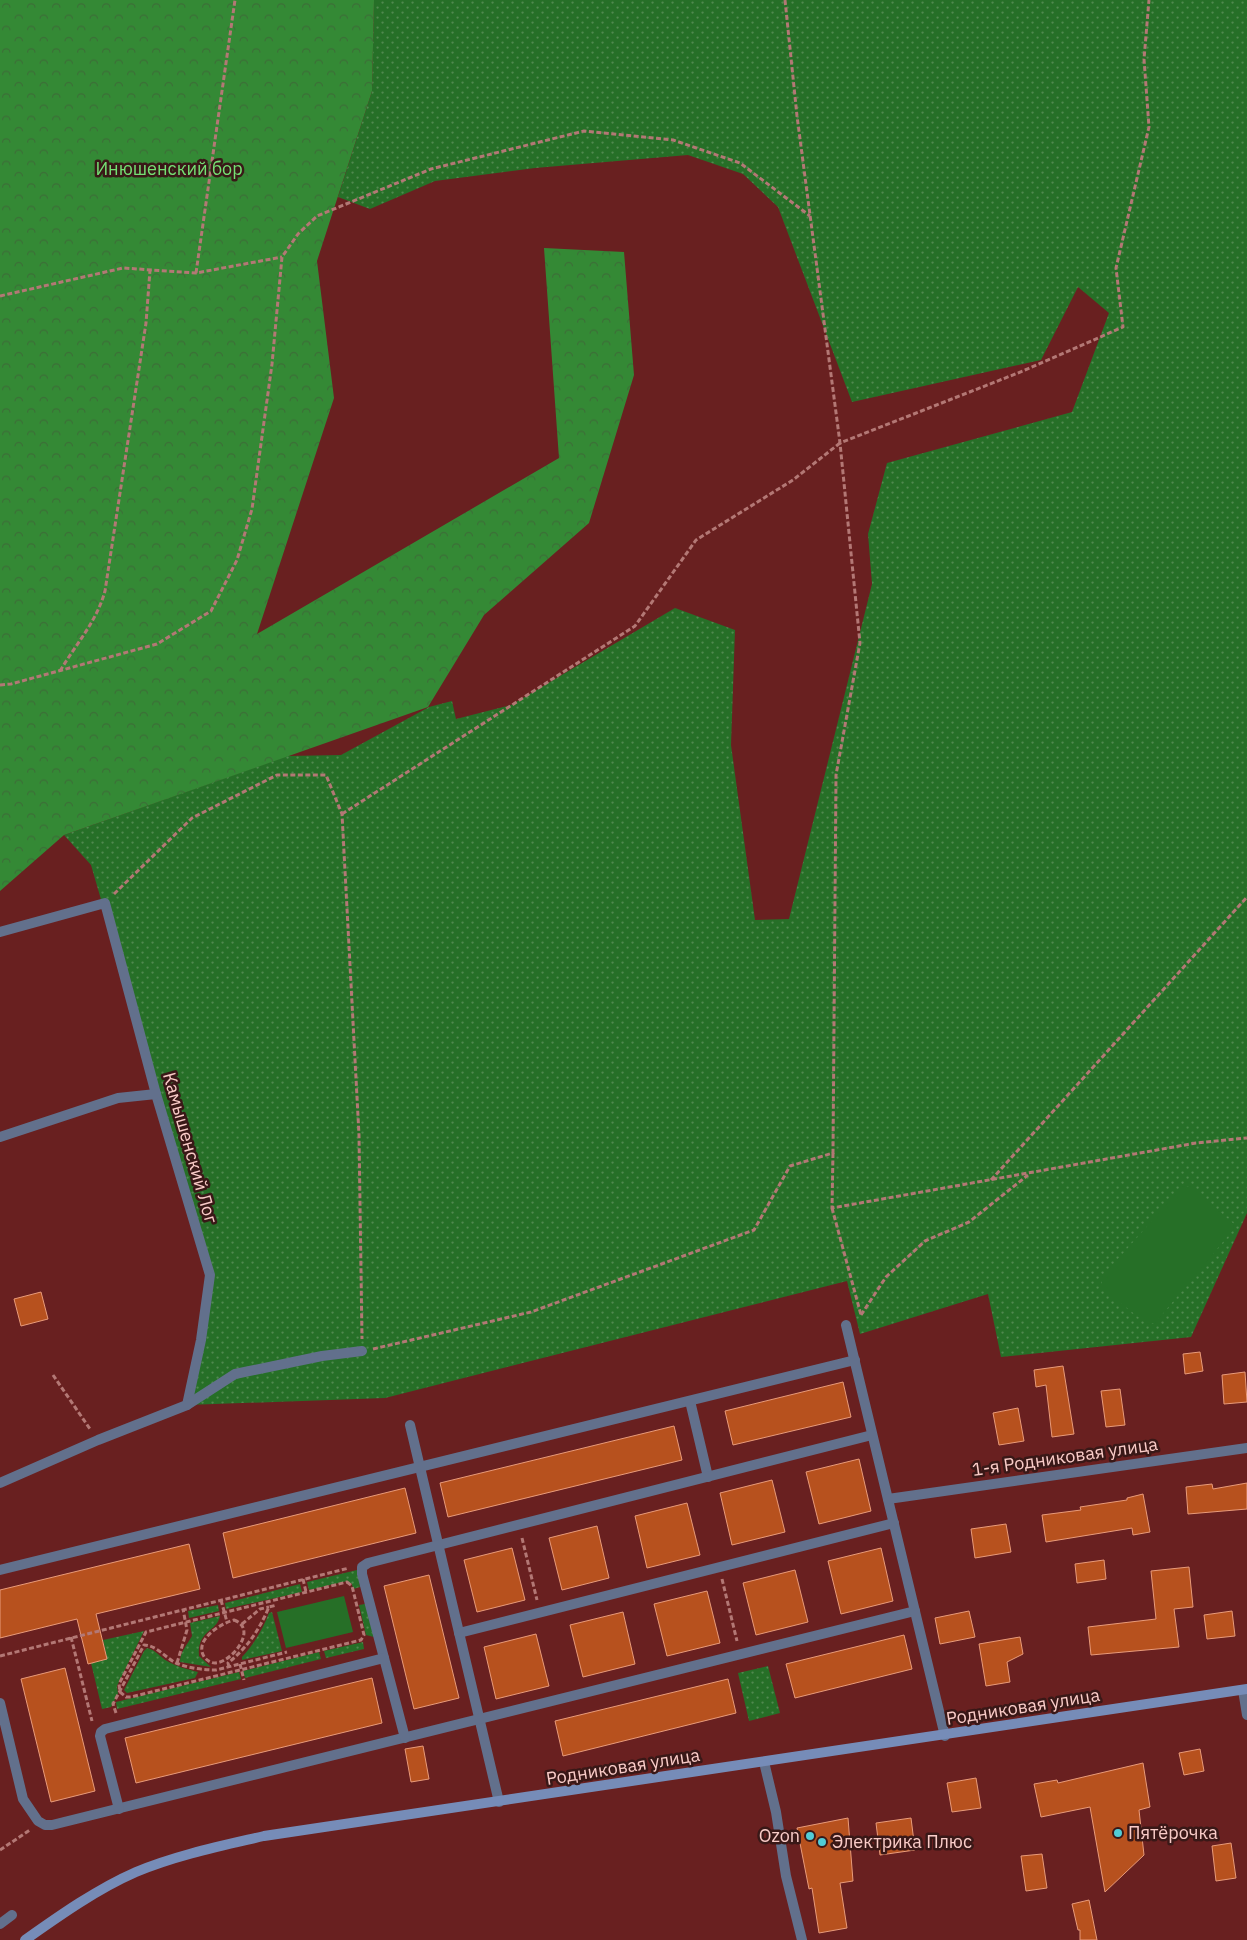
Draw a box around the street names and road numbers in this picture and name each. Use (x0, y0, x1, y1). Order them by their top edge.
street label: Камышенский Лог (158, 1070, 223, 1226)
street label: 1-я Родниковая улица (971, 1432, 1160, 1481)
street label: Родниковая улица (944, 1683, 1102, 1730)
street label: Родниковая улица (544, 1743, 702, 1790)

